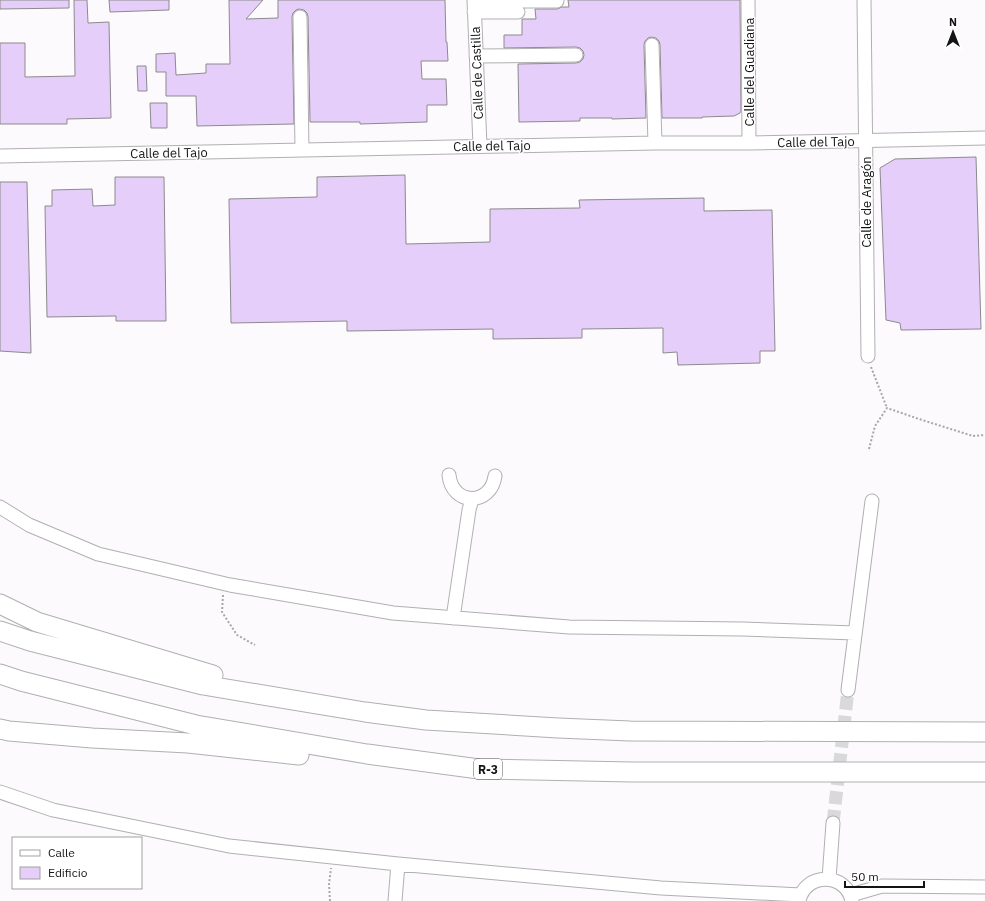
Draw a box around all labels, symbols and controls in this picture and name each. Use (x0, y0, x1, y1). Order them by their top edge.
north arrow (933, 12, 973, 52)
text: N (949, 15, 957, 29)
street label: Calle del Guadiana (741, 17, 758, 126)
street label: Calle de Castilla (467, 26, 487, 120)
street label: Calle del Tajo (777, 133, 855, 151)
street label: Calle del Tajo (453, 137, 531, 155)
street label: Calle del Tajo (130, 144, 208, 162)
street label: Calle de Aragón (858, 156, 875, 248)
road number: R-3 (474, 759, 502, 779)
legend (12, 837, 142, 889)
text: Calle (48, 845, 75, 860)
scale bar (845, 863, 924, 889)
text: Edificio (48, 865, 88, 880)
text: 50 m (851, 869, 879, 884)

